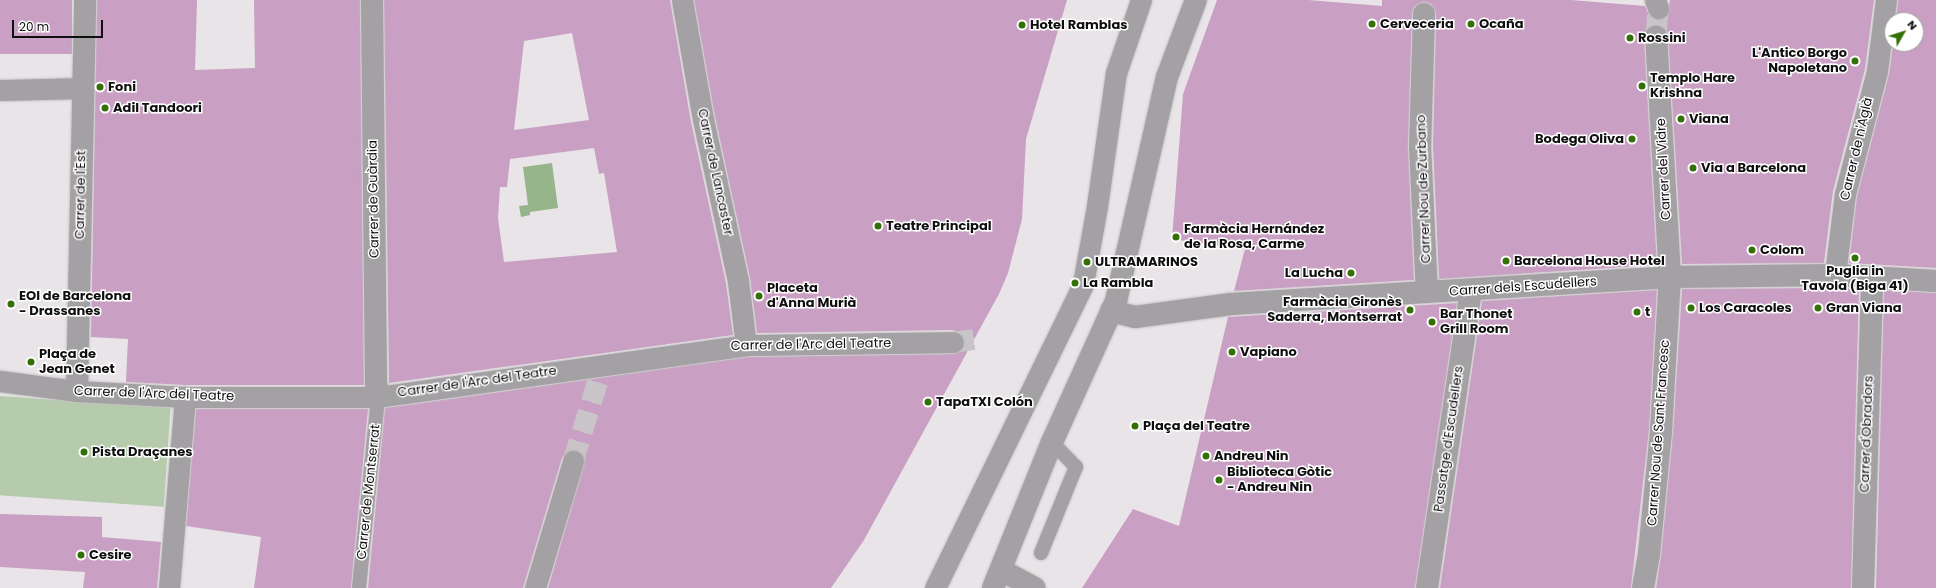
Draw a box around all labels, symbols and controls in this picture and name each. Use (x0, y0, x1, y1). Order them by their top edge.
scale bar (14, 12, 105, 38)
north arrow (1884, 12, 1924, 52)
place label: Cerveceria (1380, 16, 1454, 32)
place label: Ocaña (1479, 16, 1523, 32)
place label: Hotel Ramblas (1030, 17, 1127, 33)
text: N (1904, 17, 1921, 33)
text: 20 m (19, 18, 49, 35)
marker: Cerveceria (1367, 19, 1377, 29)
marker: Ocaña (1466, 19, 1476, 29)
marker: Hotel Ramblas (1017, 20, 1027, 30)
place label: Rossini (1638, 30, 1686, 46)
marker: Rossini (1625, 33, 1635, 43)
place label: L'Antico Borgo Napoletano (1752, 46, 1847, 77)
marker: L'Antico Borgo Napoletano (1850, 56, 1860, 66)
place label: Templo Hare Krishna (1650, 71, 1735, 102)
place label: Foni (108, 79, 136, 95)
marker: Templo Hare Krishna (1637, 81, 1647, 91)
marker: Foni (95, 82, 105, 92)
street label: Carrer de n'Aglà (1838, 96, 1876, 202)
place label: Adil Tandoori (113, 100, 202, 116)
marker: Adil Tandoori (100, 103, 110, 113)
street label: Carrer de Lancaster (694, 107, 736, 237)
place label: Viana (1689, 111, 1729, 127)
street label: Carrer Nou de Zurbano (1414, 114, 1434, 264)
marker: Viana (1676, 114, 1686, 124)
street label: Carrer del Vidre (1654, 118, 1674, 220)
place label: Bodega Oliva (1535, 131, 1624, 147)
marker: Bodega Oliva (1627, 134, 1637, 144)
street label: Carrer de Guàrdia (365, 140, 383, 258)
street label: Carrer de l'Est (72, 151, 90, 239)
place label: Via a Barcelona (1701, 160, 1806, 176)
marker: Via a Barcelona (1688, 163, 1698, 173)
place label: Teatre Principal (886, 218, 992, 234)
marker: Teatre Principal (873, 221, 883, 231)
place label: Farmàcia Hernández de la Rosa, Carme (1184, 222, 1324, 253)
marker: Farmàcia Hernández de la Rosa, Carme (1171, 232, 1181, 242)
place label: Colom (1760, 242, 1804, 258)
marker: Colom (1747, 245, 1757, 255)
place label: Barcelona House Hotel (1514, 253, 1665, 269)
marker: Puglia in Tavola (Biga 41) (1850, 253, 1860, 263)
place label: ULTRAMARINOS (1095, 254, 1198, 270)
marker: Barcelona House Hotel (1501, 256, 1511, 266)
marker: ULTRAMARINOS (1082, 257, 1092, 267)
place label: Puglia in Tavola (Biga 41) (1801, 264, 1909, 295)
place label: La Lucha (1285, 265, 1343, 281)
marker: La Lucha (1346, 268, 1356, 278)
street label: Carrer dels Escudellers (1449, 274, 1597, 300)
place label: La Rambla (1083, 275, 1153, 291)
marker: La Rambla (1070, 278, 1080, 288)
place label: Placeta d'Anna Murià (767, 281, 856, 312)
place label: EOI de Barcelona - Drassanes (19, 289, 131, 320)
marker: Placeta d'Anna Murià (754, 291, 764, 301)
place label: Farmàcia Gironès Saderra, Montserrat (1267, 295, 1402, 326)
marker: EOI de Barcelona - Drassanes (6, 299, 16, 309)
place label: Los Caracoles (1699, 300, 1792, 316)
place label: Gran Viana (1826, 300, 1902, 316)
marker: Los Caracoles (1686, 303, 1696, 313)
marker: Gran Viana (1813, 303, 1823, 313)
place label: t (1645, 304, 1650, 320)
marker: Farmàcia Gironès Saderra, Montserrat (1405, 305, 1415, 315)
place label: Bar Thonet Grill Room (1440, 307, 1512, 338)
marker: t (1632, 307, 1642, 317)
marker: Bar Thonet Grill Room (1427, 317, 1437, 327)
street label: Carrer de l'Arc del Teatre (731, 336, 891, 354)
street label: Carrer Nou de Sant Francesc (1645, 339, 1673, 527)
place label: Vapiano (1240, 344, 1297, 360)
place label: Plaça de Jean Genet (39, 347, 115, 378)
marker: Vapiano (1227, 347, 1237, 357)
marker: Plaça de Jean Genet (26, 357, 36, 367)
street label: Carrer de l'Arc del Teatre (396, 363, 558, 401)
street label: Passatge d'Escudellers (1431, 365, 1467, 513)
street label: Carrer d'Obradors (1857, 375, 1877, 493)
street label: Carrer de l'Arc del Teatre (74, 383, 234, 405)
place label: TapaTXI Colón (936, 394, 1033, 410)
marker: TapaTXI Colón (923, 397, 933, 407)
place label: Plaça del Teatre (1143, 418, 1250, 434)
marker: Plaça del Teatre (1130, 421, 1140, 431)
street label: Carrer de Montserrat (354, 424, 384, 560)
place label: Pista Draçanes (92, 444, 193, 460)
marker: Pista Draçanes (79, 447, 89, 457)
place label: Andreu Nin (1214, 448, 1289, 464)
marker: Andreu Nin (1201, 451, 1211, 461)
place label: Biblioteca Gòtic - Andreu Nin (1227, 465, 1332, 496)
marker: Biblioteca Gòtic - Andreu Nin (1214, 475, 1224, 485)
place label: Cesire (89, 547, 132, 563)
marker: Cesire (76, 550, 86, 560)

